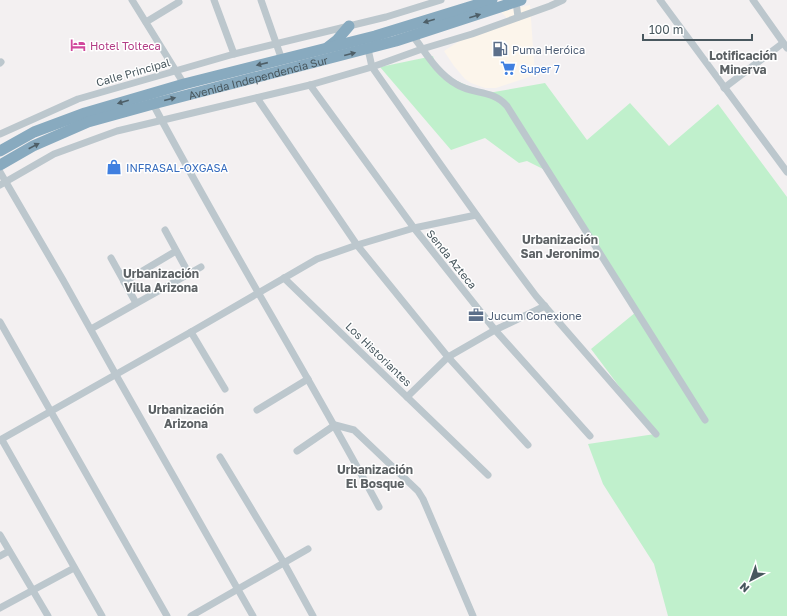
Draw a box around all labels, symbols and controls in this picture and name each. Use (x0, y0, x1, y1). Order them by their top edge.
one-way arrow (469, 13, 481, 19)
scale bar (643, 16, 752, 42)
one-way arrow (422, 18, 434, 24)
text: 100 m (649, 22, 683, 37)
hotel icon: Hotel Tolteca (69, 36, 87, 54)
place label: Hotel Tolteca (90, 39, 161, 52)
fuel station icon: Puma Heróica (491, 40, 509, 58)
place label: Puma Heróica (512, 43, 585, 56)
district label: Lotificación Minerva (709, 48, 777, 77)
one-way arrow (344, 50, 356, 56)
street label: Avenida Independencia Sur (187, 52, 330, 101)
street label: Calle Principal (94, 55, 172, 89)
supermarket icon: Super 7 (499, 59, 517, 77)
one-way arrow (256, 62, 268, 68)
place label: Super 7 (520, 62, 560, 75)
one-way arrow (164, 96, 176, 102)
one-way arrow (117, 99, 129, 105)
one-way arrow (28, 143, 40, 149)
shop icon: INFRASAL-OXGASA (105, 158, 123, 176)
place label: INFRASAL-OXGASA (126, 161, 229, 174)
street label: Senda Azteca (424, 227, 480, 291)
district label: Urbanización San Jeronimo (520, 232, 600, 261)
district label: Urbanización Villa Arizona (123, 266, 199, 295)
office icon: Jucum Conexione (467, 306, 485, 324)
place label: Jucum Conexione (488, 309, 582, 322)
street label: Los Historiantes (343, 319, 415, 389)
district label: Urbanización Arizona (148, 402, 224, 431)
district label: Urbanización El Bosque (337, 462, 413, 491)
north arrow (731, 560, 771, 600)
text: N (737, 580, 752, 596)

